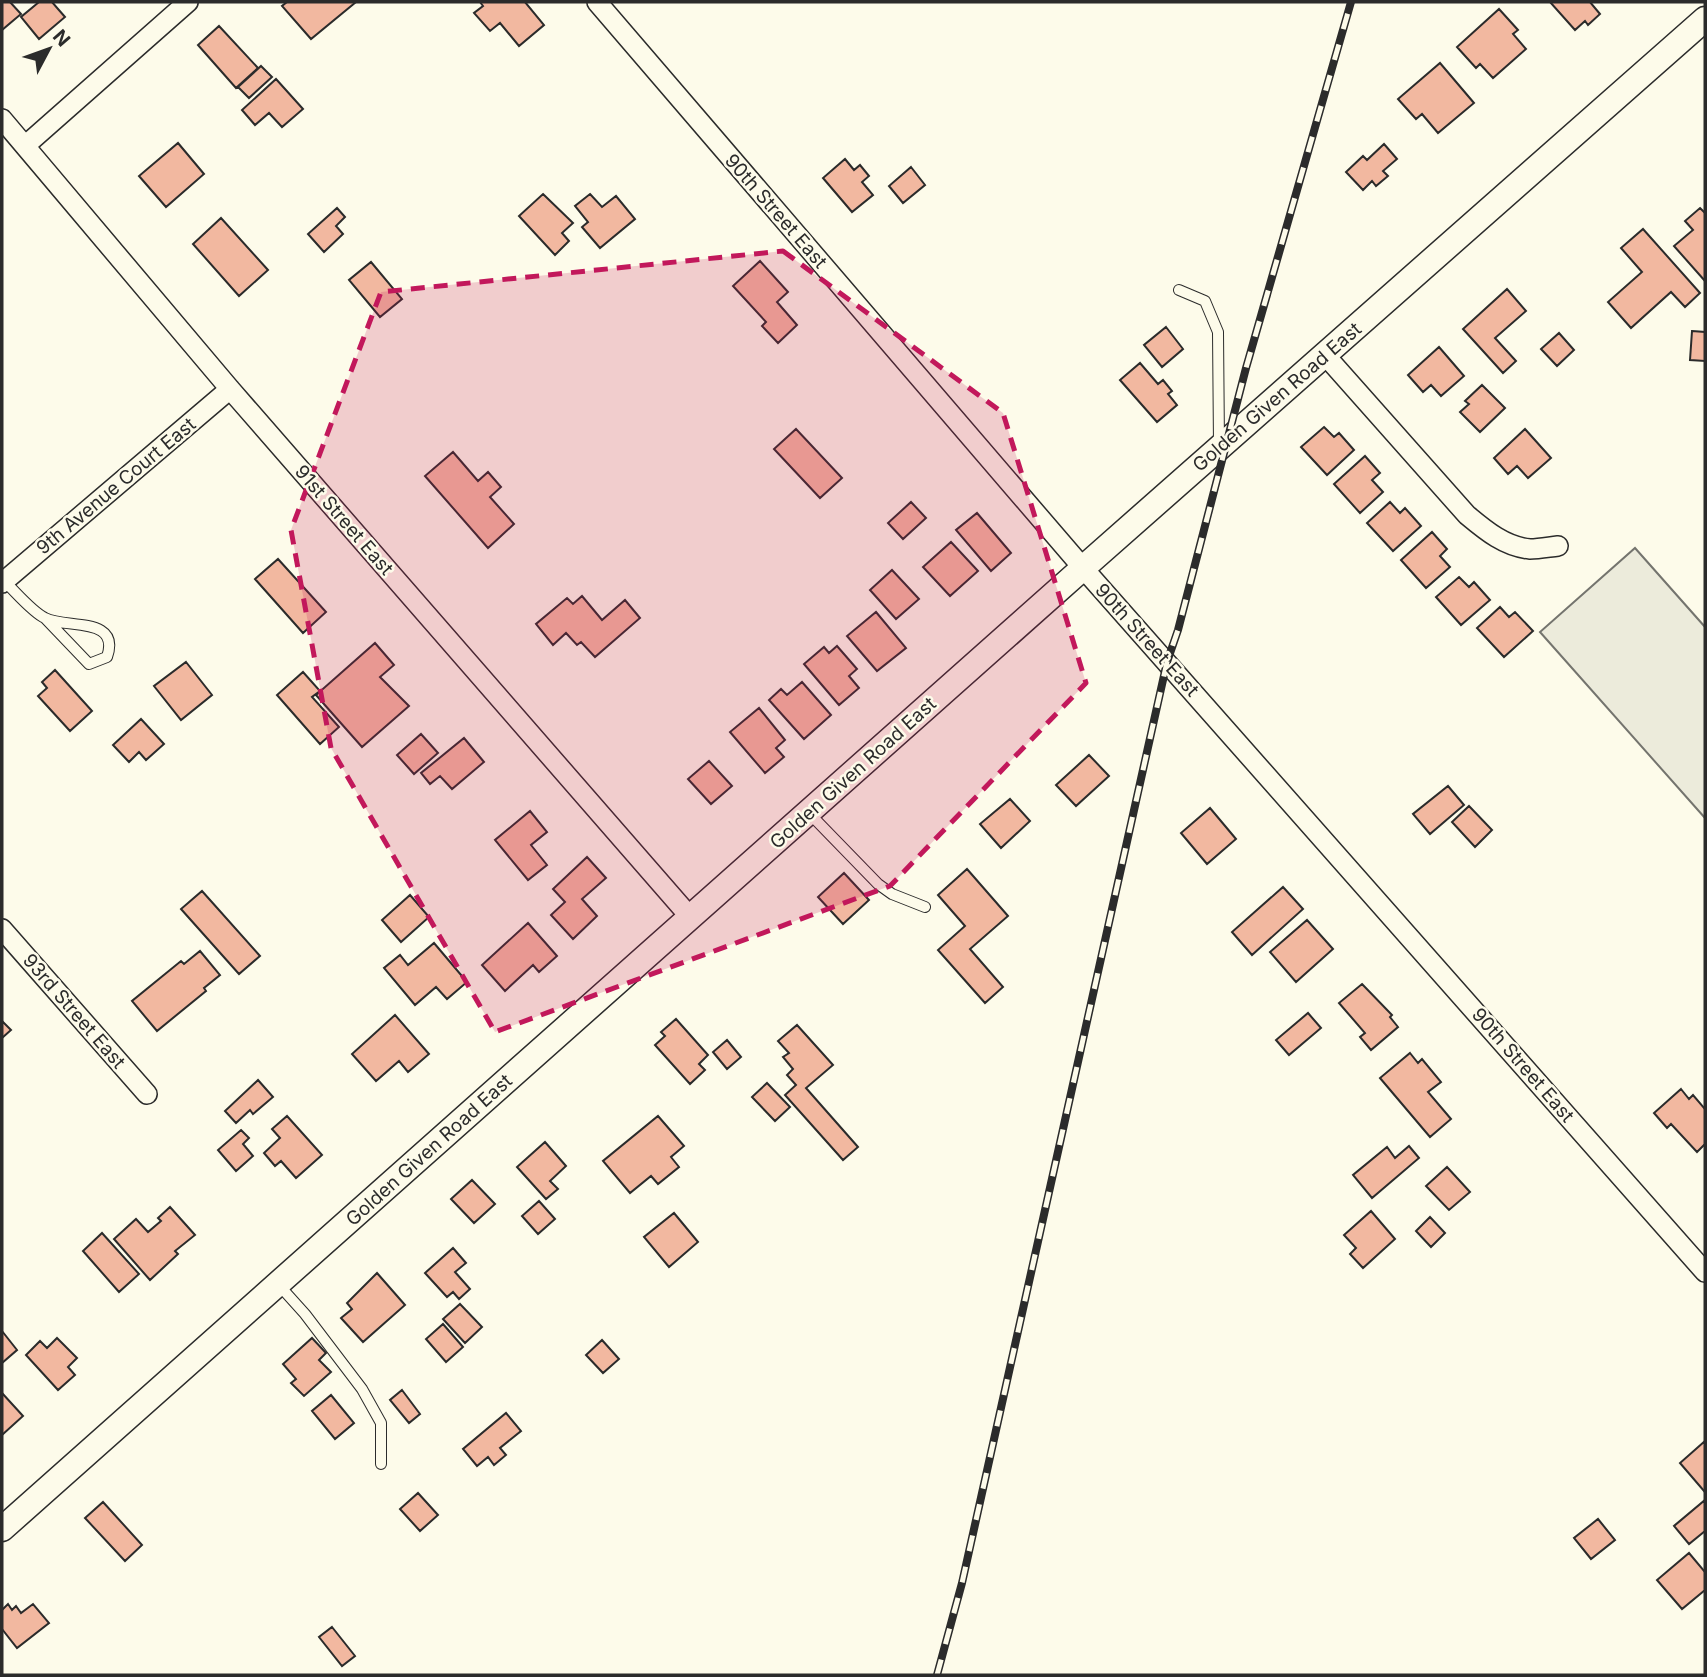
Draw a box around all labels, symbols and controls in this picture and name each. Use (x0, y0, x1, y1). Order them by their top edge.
north arrow (14, 14, 84, 84)
text: N (48, 25, 75, 51)
street label: 90th Street East (720, 149, 832, 273)
street label: Golden Given Road East (1188, 318, 1366, 476)
street label: 9th Avenue Court East (32, 413, 200, 559)
street label: 91st Street East (290, 460, 398, 580)
street label: 90th Street East (1090, 579, 1204, 701)
street label: Golden Given Road East (765, 692, 941, 854)
street label: 93rd Street East (18, 949, 130, 1073)
street label: 90th Street East (1467, 1003, 1579, 1127)
street label: Golden Given Road East (341, 1069, 517, 1231)

